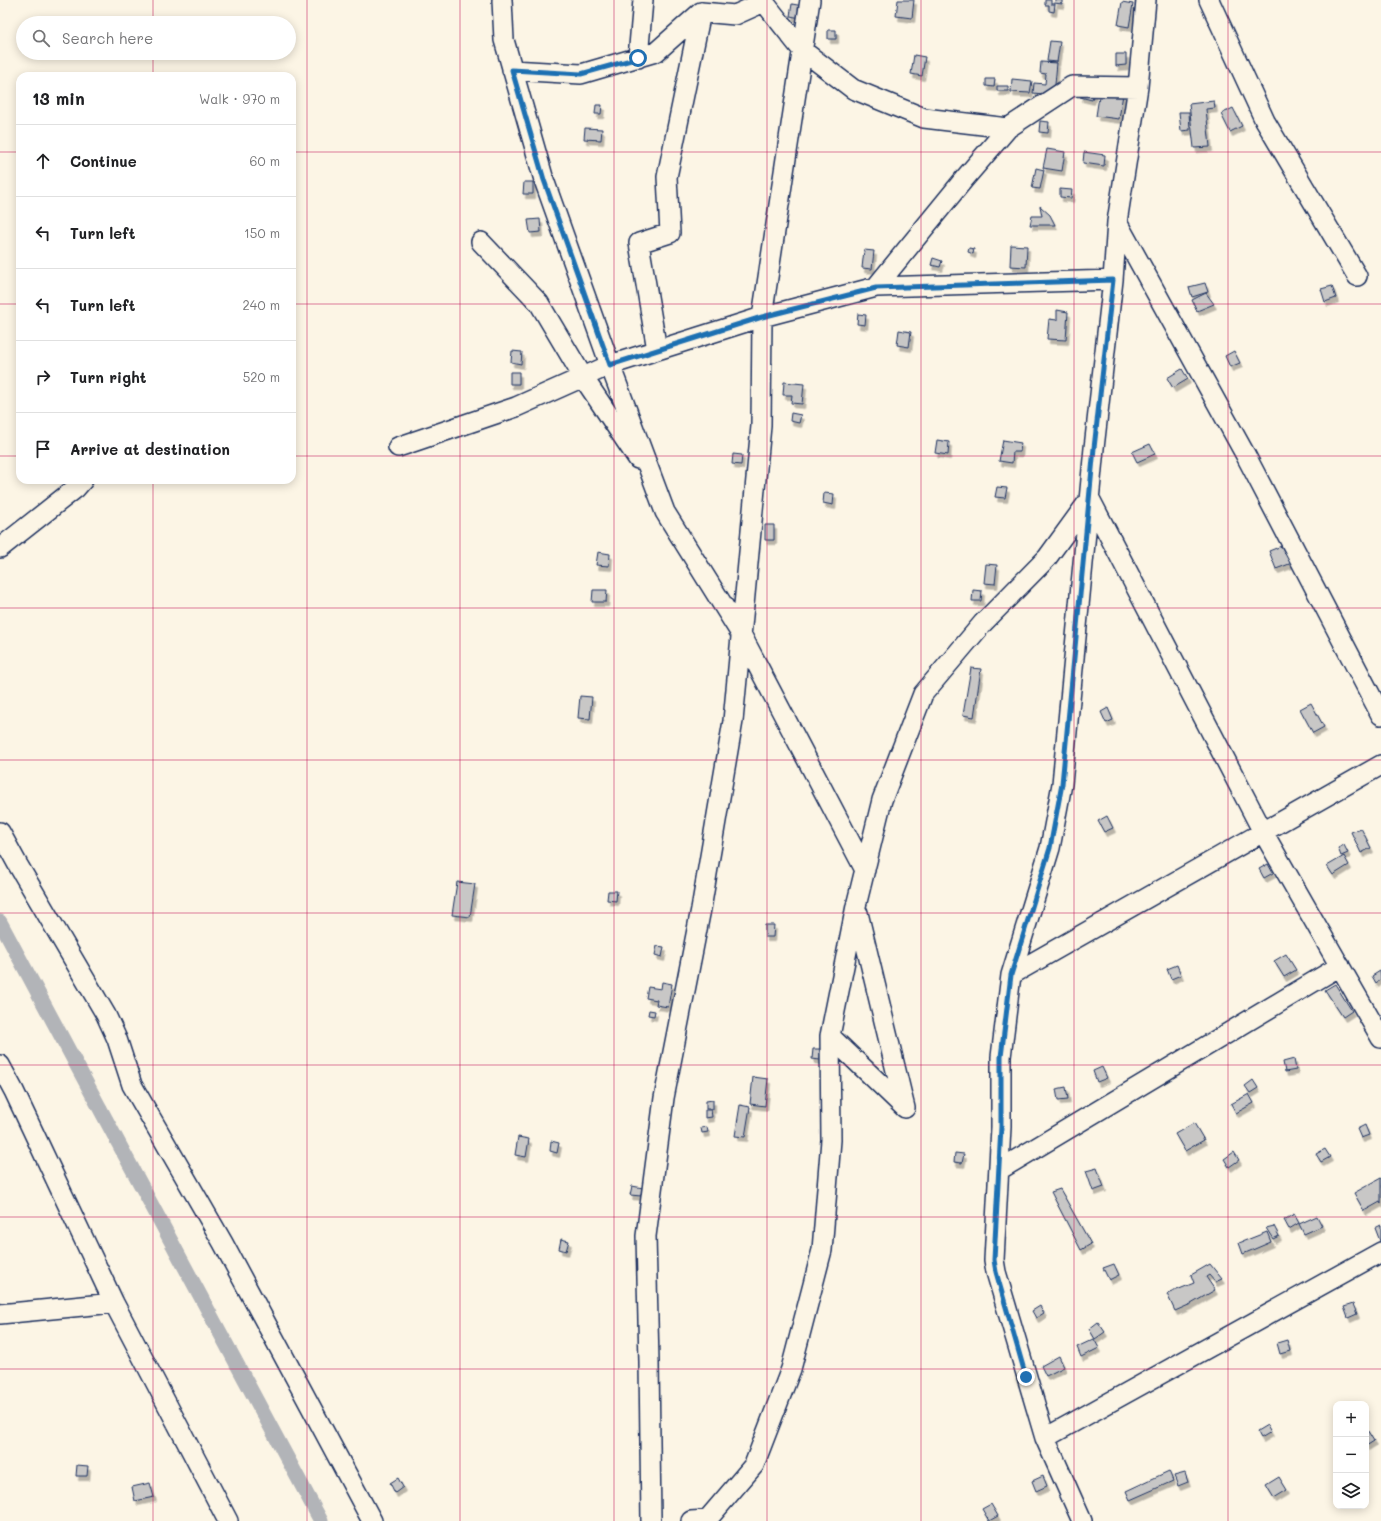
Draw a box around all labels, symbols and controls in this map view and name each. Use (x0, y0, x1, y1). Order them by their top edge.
search box (16, 16, 296, 60)
icon: search (30, 27, 52, 49)
text: Search here (62, 28, 153, 48)
route start (629, 49, 647, 67)
text: 13 min (32, 87, 85, 109)
text: Walk · 970 m (199, 90, 280, 107)
icon: ahead (32, 150, 54, 172)
text: Continue (70, 151, 137, 171)
text: 60 m (250, 152, 280, 169)
icon: left (32, 222, 54, 244)
text: Turn left (70, 223, 135, 243)
text: 150 m (244, 224, 280, 241)
icon: left (32, 294, 54, 316)
text: Turn left (70, 295, 135, 315)
text: 240 m (243, 296, 280, 313)
icon: right (32, 366, 54, 388)
text: Turn right (70, 367, 147, 387)
text: 520 m (243, 368, 280, 385)
icon: arrive (32, 438, 54, 460)
text: Arrive at destination (70, 439, 230, 459)
route end (1017, 1368, 1035, 1386)
map controls (1333, 1401, 1369, 1509)
button: + (1333, 1401, 1369, 1437)
button: − (1333, 1437, 1369, 1473)
button: layers (1333, 1473, 1369, 1509)

